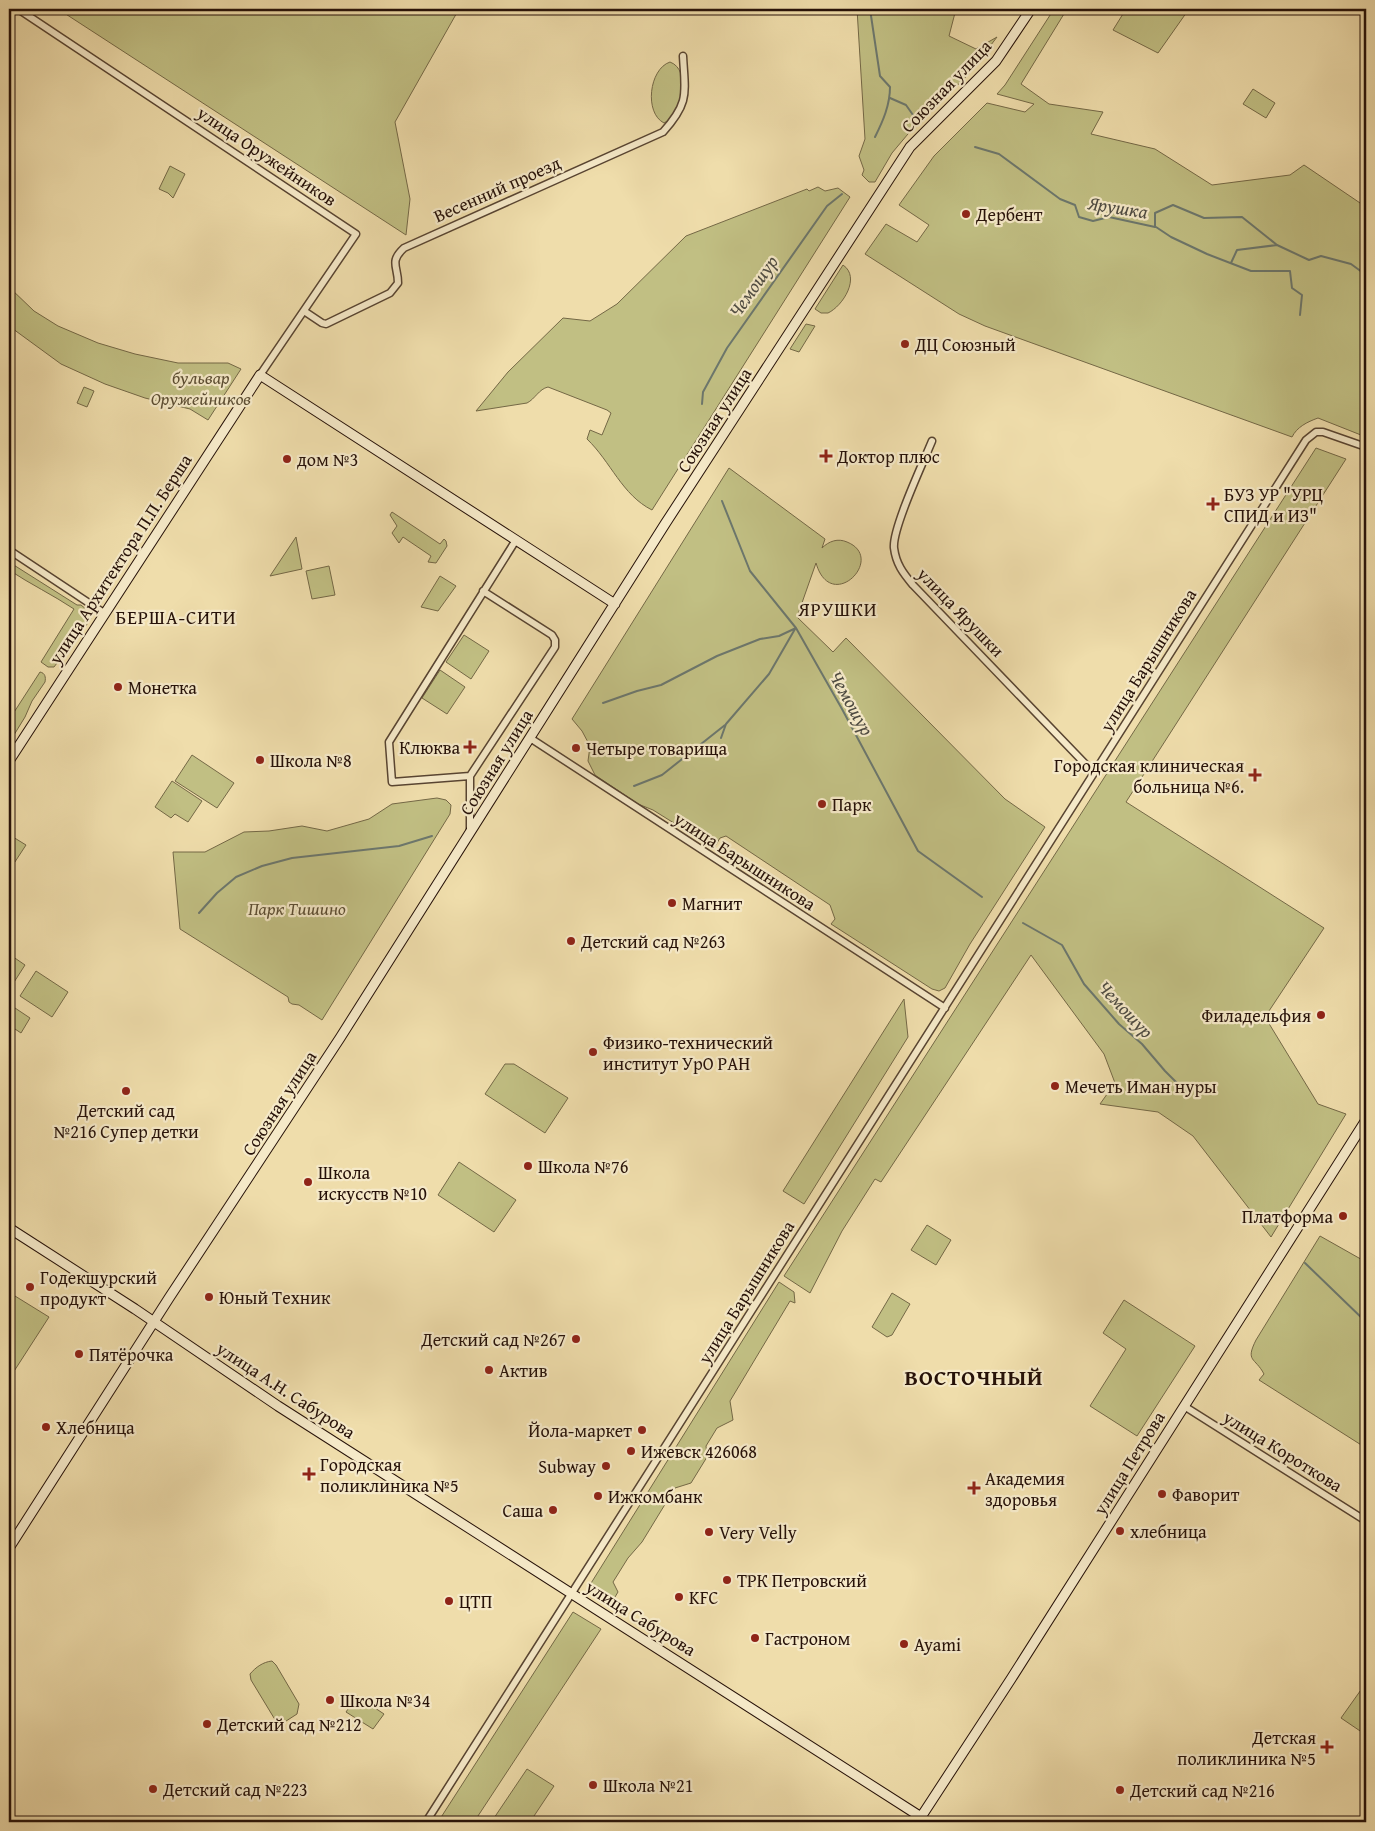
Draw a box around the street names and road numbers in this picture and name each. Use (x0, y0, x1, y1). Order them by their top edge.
street label: Союзная улица (894, 33, 998, 139)
street label: улица Оружейников (191, 99, 342, 213)
street label: Весенний проезд (429, 149, 565, 229)
street label: Союзная улица (670, 362, 758, 478)
street label: улица Архитектора П.П. Берша (41, 448, 199, 670)
street label: улица Ярушки (910, 560, 1011, 663)
street label: улица Барышникова (1092, 583, 1203, 738)
street label: Союзная улица (453, 703, 540, 820)
street label: улица Барышникова (668, 804, 822, 917)
street label: Союзная улица (235, 1045, 323, 1161)
street label: улица Барышникова (690, 1215, 801, 1370)
street label: улица А.Н. Сабурова (210, 1334, 361, 1445)
street label: улица Короткова (1217, 1403, 1348, 1499)
street label: улица Петрова (1086, 1406, 1172, 1521)
street label: улица Сабурова (580, 1573, 702, 1663)

